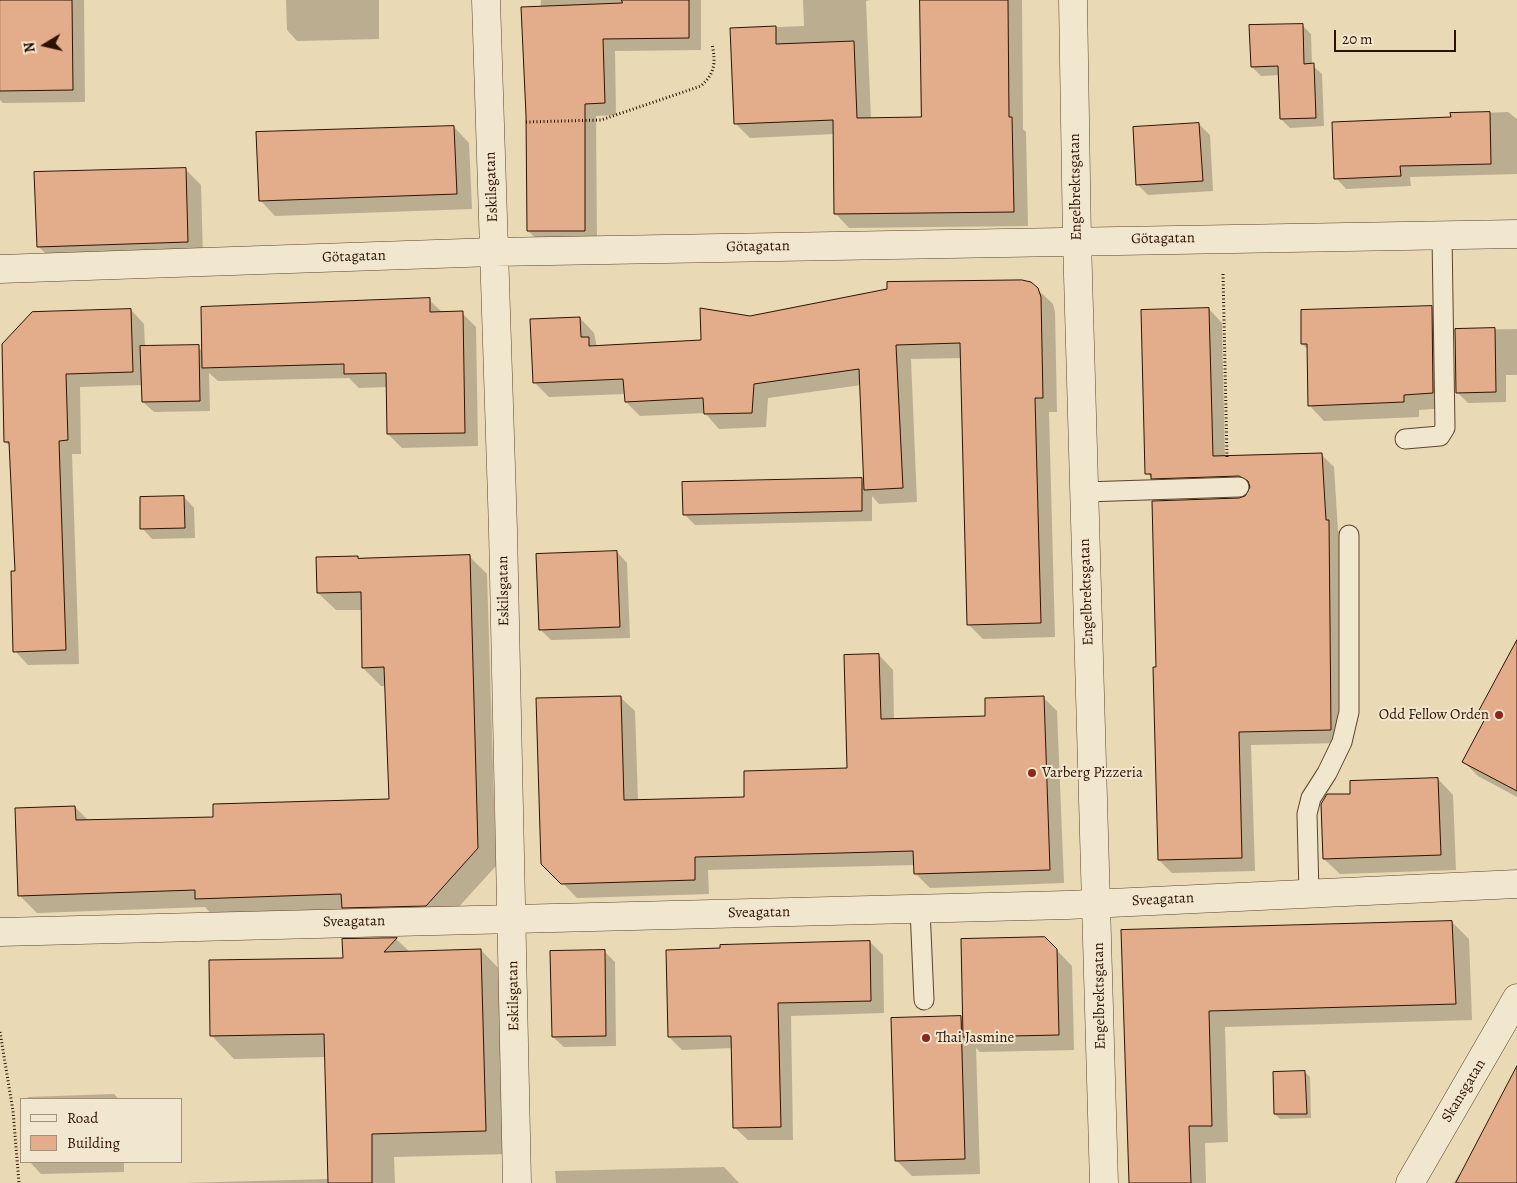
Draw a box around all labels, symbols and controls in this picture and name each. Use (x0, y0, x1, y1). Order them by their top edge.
north arrow (20, 20, 70, 70)
scale bar (1337, 20, 1460, 52)
text: 20 m (1342, 29, 1373, 49)
text: N (20, 41, 40, 54)
street label: Engelbrektsgatan (1066, 133, 1086, 241)
street label: Eskilsgatan (482, 151, 502, 223)
street label: Götagatan (1131, 229, 1195, 249)
street label: Götagatan (726, 237, 790, 257)
street label: Götagatan (322, 247, 386, 267)
street label: Engelbrektsgatan (1076, 538, 1098, 646)
street label: Eskilsgatan (494, 555, 514, 627)
place label: Odd Fellow Orden (1379, 706, 1489, 724)
marker: Odd Fellow Orden (1493, 709, 1505, 721)
place label: Varberg Pizzeria (1042, 764, 1143, 782)
marker: Varberg Pizzeria (1026, 767, 1038, 779)
street label: Sveagatan (1131, 889, 1195, 911)
street label: Sveagatan (728, 903, 790, 923)
street label: Sveagatan (323, 912, 385, 932)
street label: Engelbrektsgatan (1090, 942, 1110, 1050)
street label: Eskilsgatan (504, 960, 524, 1032)
place label: Thai Jasmine (936, 1029, 1014, 1047)
marker: Thai Jasmine (920, 1032, 932, 1044)
street label: Skansgatan (1438, 1056, 1490, 1126)
legend (20, 1098, 182, 1163)
text: Road (67, 1108, 98, 1128)
text: Building (67, 1133, 120, 1153)

